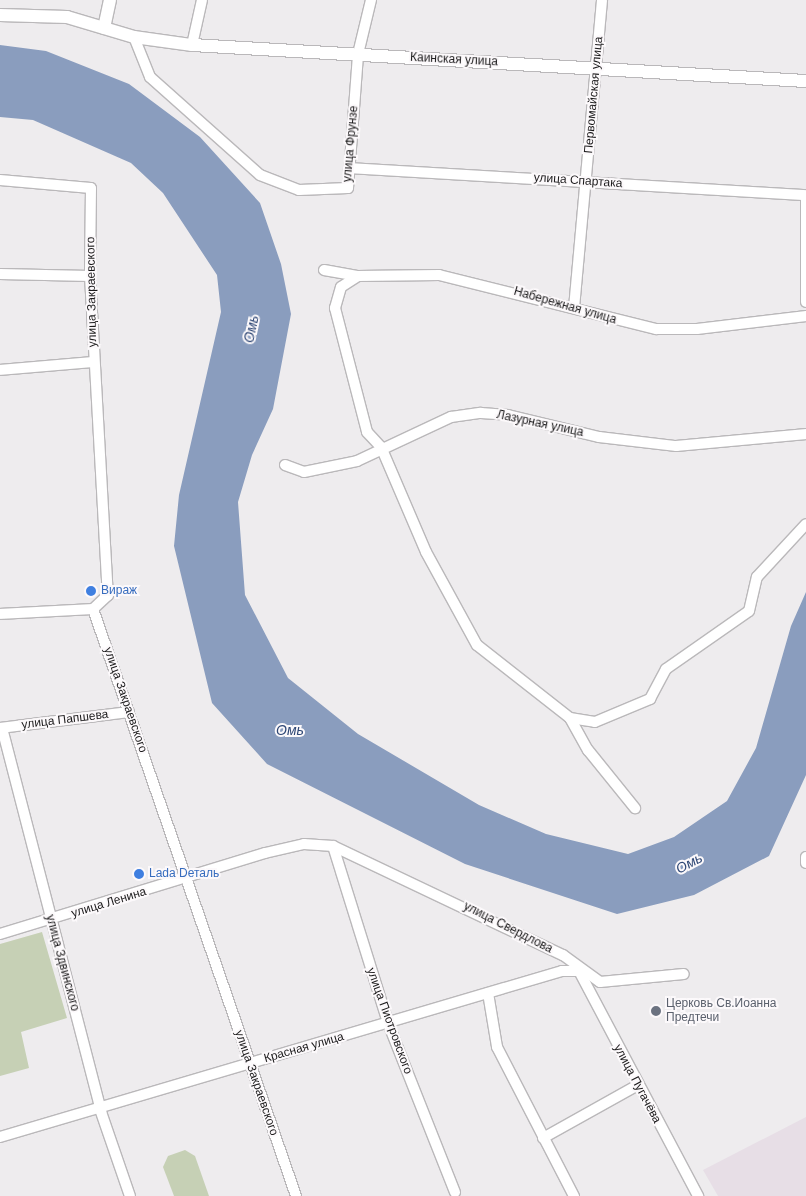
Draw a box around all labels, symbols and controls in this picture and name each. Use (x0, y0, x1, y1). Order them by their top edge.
street label: Первомайская улица (582, 36, 606, 154)
street label: Каинская улица (410, 51, 498, 69)
street label: улица Фрунзе (340, 105, 362, 183)
street label: улица Спартака (533, 171, 623, 191)
street label: улица Закраевского (84, 237, 100, 347)
street label: Набережная улица (512, 284, 618, 328)
water label: Омь (240, 314, 262, 344)
street label: Лазурная улица (495, 408, 585, 440)
place label: Вираж (101, 584, 137, 598)
marker: Вираж (85, 585, 97, 597)
street label: улица Закраевского (100, 645, 150, 755)
street label: улица Папшева (21, 708, 109, 732)
water label: Омь (276, 722, 304, 738)
water label: Омь (673, 849, 705, 877)
place label: Lada Dеталь (149, 867, 219, 881)
marker: Lada Dеталь (133, 868, 145, 880)
street label: улица Ленина (70, 885, 148, 921)
street label: улица Свердлова (461, 899, 555, 957)
street label: улица Здвинского (42, 913, 82, 1013)
street label: улица Пиотровского (363, 966, 415, 1076)
place label: Церковь Св.Иоанна Предтечи (666, 997, 777, 1025)
marker: Церковь Св.Иоанна Предтечи (650, 1005, 662, 1017)
street label: улица Закраевского (231, 1028, 281, 1138)
street label: Красная улица (262, 1030, 346, 1066)
street label: улица Пугачёва (610, 1042, 664, 1126)

